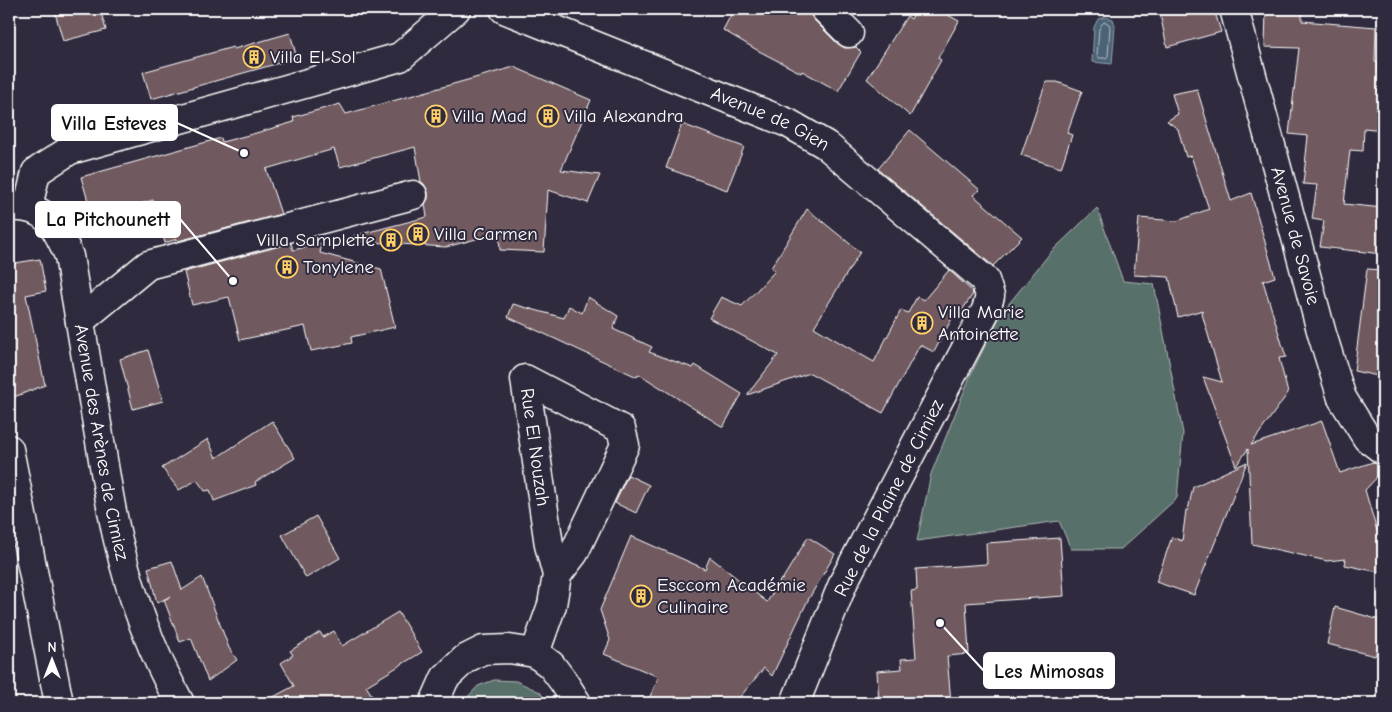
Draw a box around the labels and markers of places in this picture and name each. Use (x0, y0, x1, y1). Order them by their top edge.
building icon: Villa El Sol (242, 45, 266, 69)
place label: Villa El Sol (270, 46, 356, 68)
building icon: Villa Mad (424, 104, 448, 128)
building icon: Villa Alexandra (536, 104, 560, 128)
callout: Villa Esteves (52, 105, 177, 140)
place label: Villa Mad (452, 105, 527, 127)
place label: Villa Alexandra (564, 105, 684, 127)
callout: La Pitchounett (36, 202, 180, 237)
building icon: Villa Carmen (406, 222, 430, 246)
place label: Villa Carmen (434, 223, 538, 245)
building icon: Villa Samplette (379, 228, 403, 252)
place label: Villa Samplette (256, 229, 375, 251)
building icon: Tonylene (275, 255, 299, 279)
place label: Tonylene (303, 256, 374, 278)
place label: Villa Marie Antoinette (938, 301, 1024, 345)
building icon: Villa Marie Antoinette (910, 311, 934, 335)
place label: Esccom Académie Culinaire (657, 574, 806, 618)
building icon: Esccom Académie Culinaire (629, 584, 653, 608)
callout: Les Mimosas (984, 653, 1114, 688)

